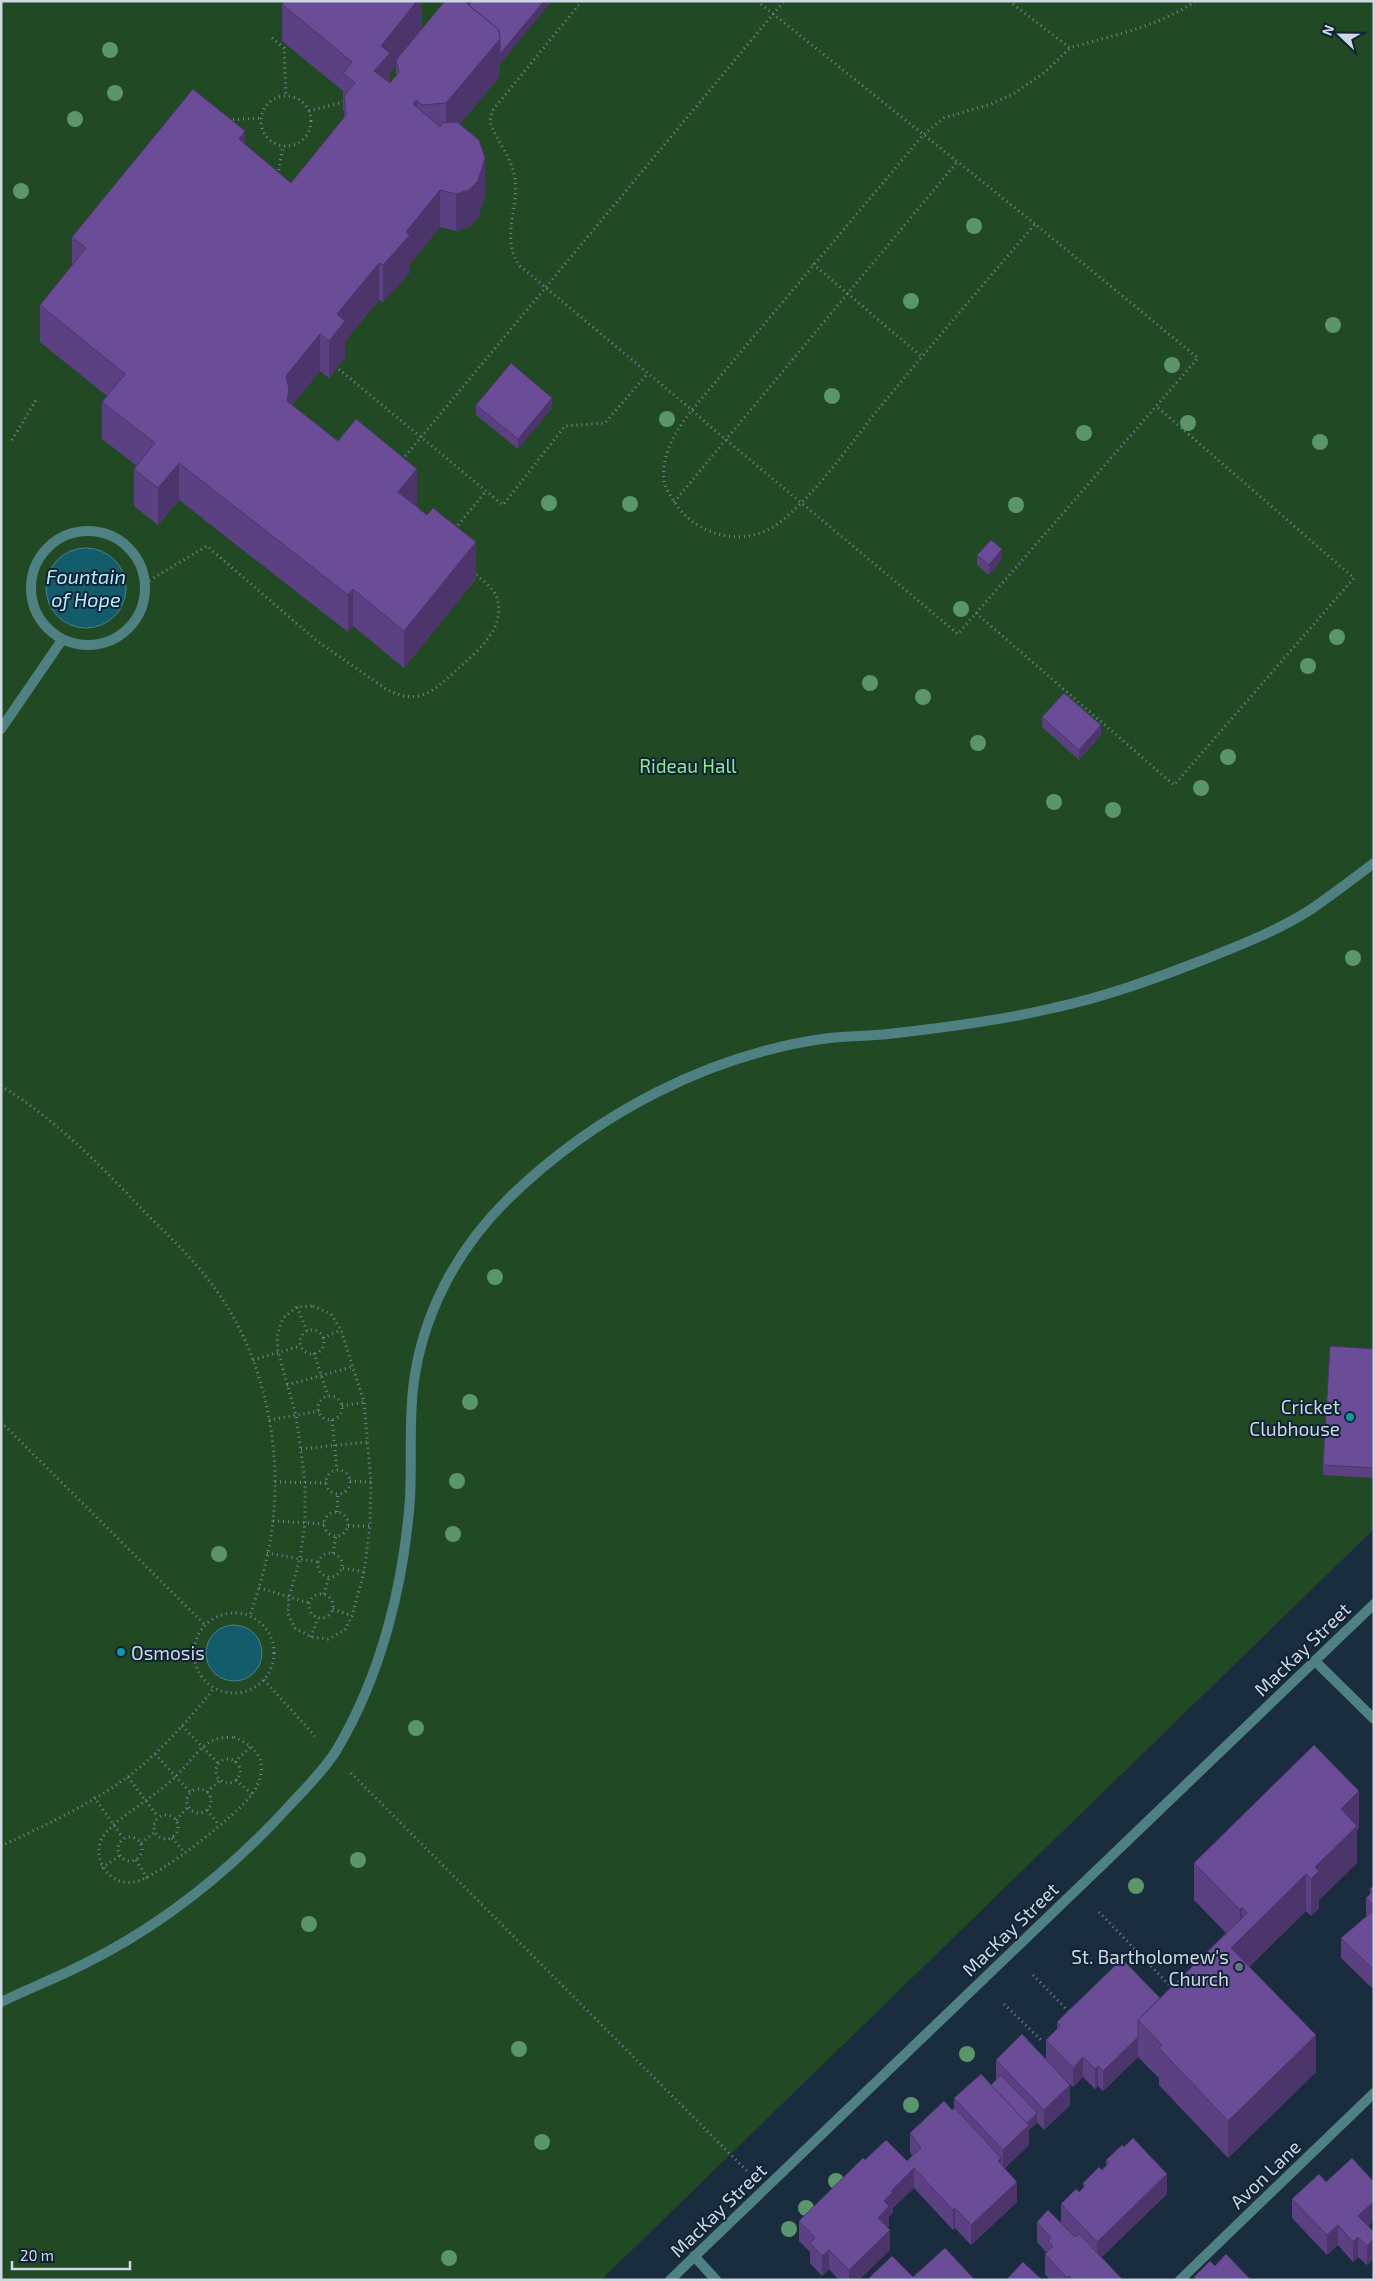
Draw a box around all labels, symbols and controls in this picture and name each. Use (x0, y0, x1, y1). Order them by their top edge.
north arrow (1315, 10, 1365, 60)
text: N (1318, 22, 1337, 38)
water label: Fountain of Hope (46, 564, 126, 611)
park label: Rideau Hall (639, 754, 737, 777)
place label: Cricket Clubhouse (1249, 1395, 1340, 1440)
marker: Cricket Clubhouse (1344, 1411, 1356, 1423)
street label: MacKay Street (1249, 1597, 1355, 1701)
place label: Osmosis (131, 1641, 205, 1664)
marker: Osmosis (115, 1646, 127, 1658)
street label: MacKay Street (957, 1877, 1063, 1981)
place label: St. Bartholomew's Church (1071, 1945, 1229, 1990)
marker: St. Bartholomew's Church (1233, 1961, 1245, 1973)
street label: Avon Lane (1225, 2135, 1305, 2213)
street label: MacKay Street (665, 2158, 771, 2262)
scale bar (12, 2238, 130, 2270)
text: 20 m (20, 2246, 54, 2264)

